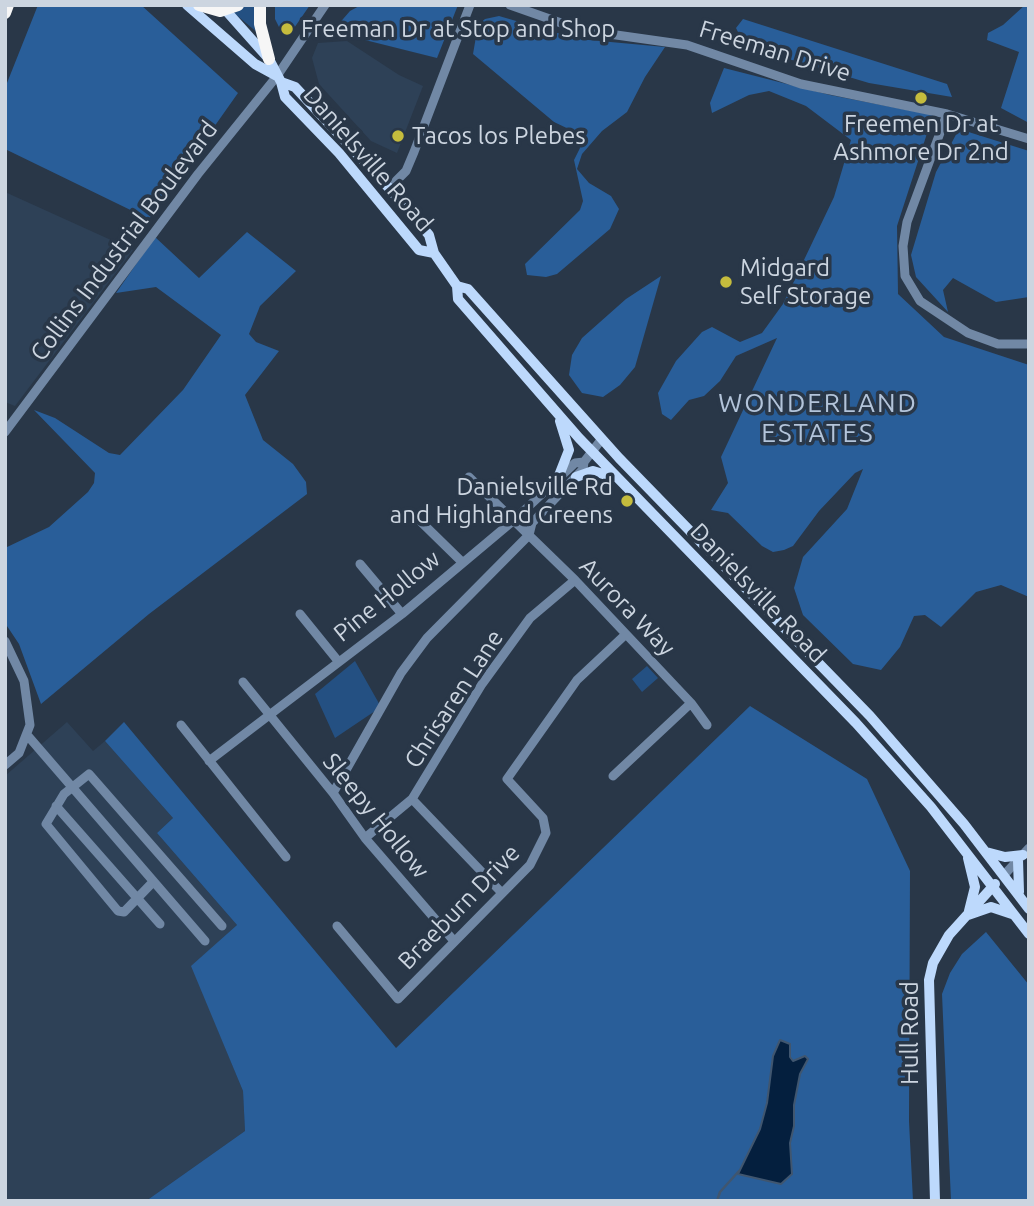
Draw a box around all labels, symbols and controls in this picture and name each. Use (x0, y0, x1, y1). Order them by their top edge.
street label: Freeman Drive (696, 14, 854, 88)
place label: Freeman Dr at Stop and Shop (301, 15, 615, 43)
marker: Freeman Dr at Stop and Shop (279, 21, 295, 37)
street label: Danielsville Road (297, 81, 439, 237)
marker: Freemen Dr at Ashmore Dr 2nd (913, 90, 929, 106)
place label: Freemen Dr at Ashmore Dr 2nd (833, 110, 1009, 166)
street label: Collins Industrial Boulevard (24, 115, 224, 367)
place label: Tacos los Plebes (412, 122, 586, 150)
marker: Tacos los Plebes (390, 128, 406, 144)
place label: Midgard Self Storage (740, 254, 871, 310)
marker: Midgard Self Storage (718, 274, 734, 290)
district label: WONDERLAND ESTATES (719, 387, 917, 448)
place label: Danielsville Rd and Highland Greens (390, 473, 613, 529)
marker: Danielsville Rd and Highland Greens (619, 493, 635, 509)
street label: Danielsville Road (684, 517, 832, 669)
street label: Pine Hollow (328, 544, 446, 648)
street label: Aurora Way (573, 552, 681, 662)
street label: Chrisaren Lane (399, 624, 509, 774)
street label: Sleepy Hollow (317, 748, 435, 884)
street label: Braeburn Drive (392, 838, 526, 976)
street label: Hull Road (896, 981, 924, 1085)

